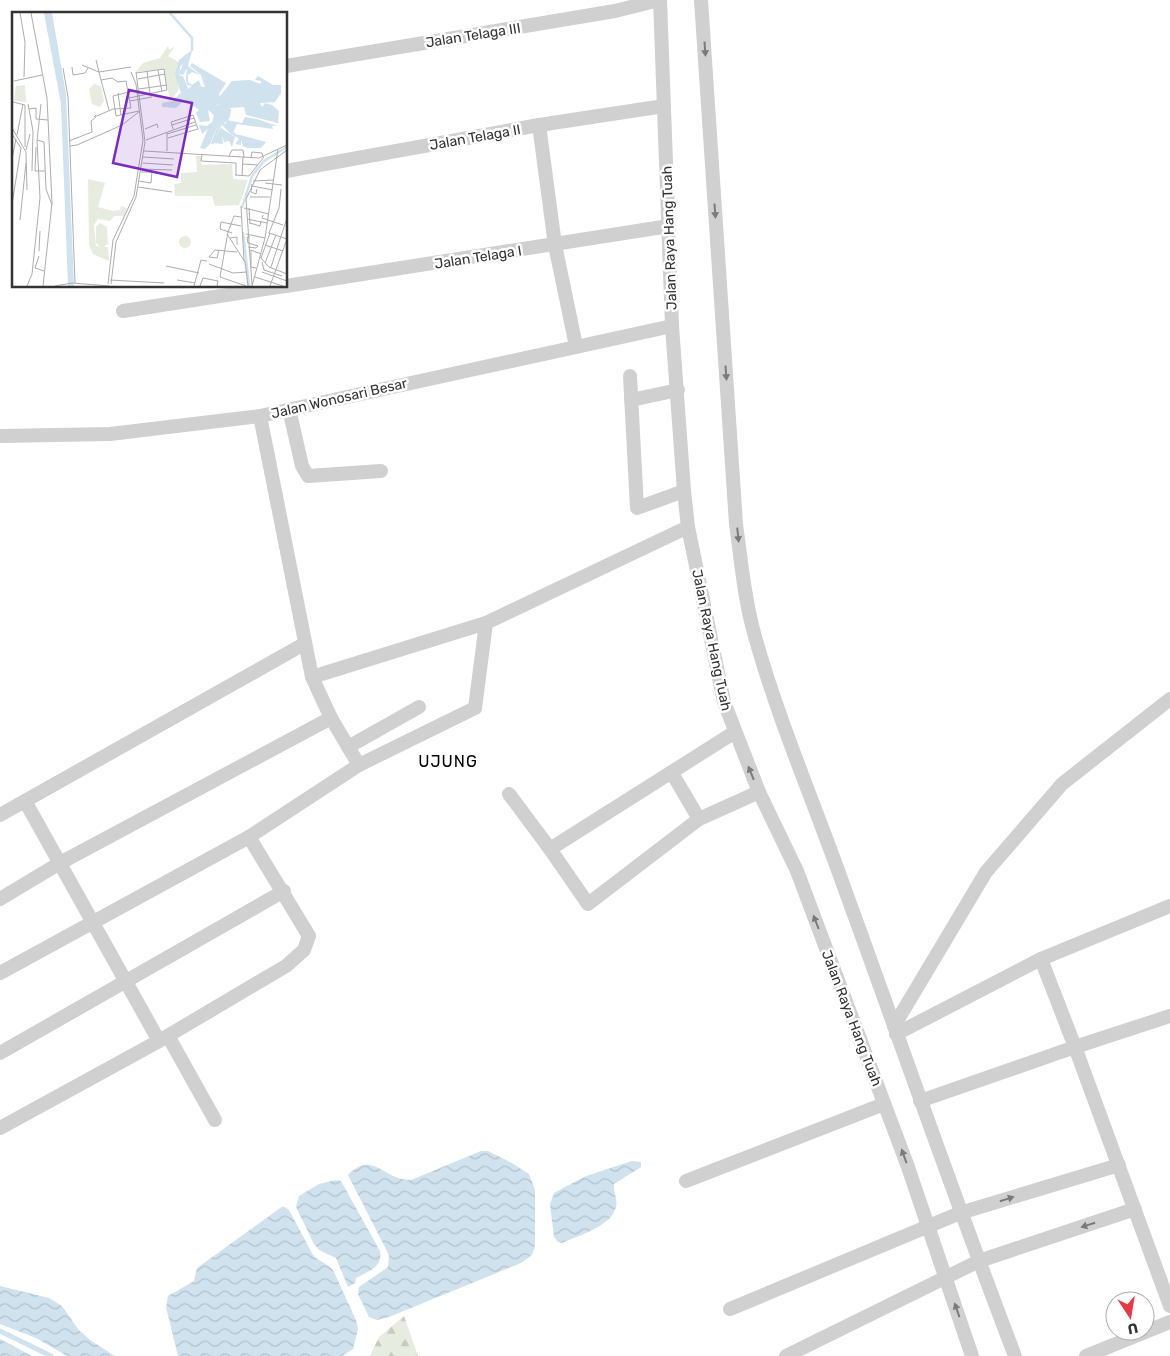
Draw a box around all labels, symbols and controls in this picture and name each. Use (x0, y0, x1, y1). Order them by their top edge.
inset map (12, 12, 288, 288)
street label: Jalan Telaga III (424, 20, 522, 51)
one-way arrow (701, 41, 709, 57)
street label: Jalan Telaga II (428, 121, 522, 154)
street label: Jalan Raya Hang Tuah (658, 166, 681, 310)
one-way arrow (712, 203, 720, 219)
street label: Jalan Telaga I (433, 242, 523, 273)
one-way arrow (723, 365, 731, 381)
street label: Jalan Wonosari Besar (269, 374, 410, 422)
one-way arrow (734, 527, 742, 543)
street label: Jalan Raya Hang Tuah (688, 568, 735, 712)
district label: UJUNG (418, 752, 478, 771)
one-way arrow (747, 765, 755, 780)
one-way arrow (812, 914, 820, 929)
street label: Jalan Raya Hang Tuah (818, 948, 885, 1089)
one-way arrow (900, 1148, 908, 1163)
one-way arrow (999, 1194, 1014, 1202)
one-way arrow (1081, 1221, 1096, 1229)
north arrow (1105, 1291, 1155, 1341)
one-way arrow (952, 1302, 960, 1317)
text: U (1126, 1319, 1139, 1338)

